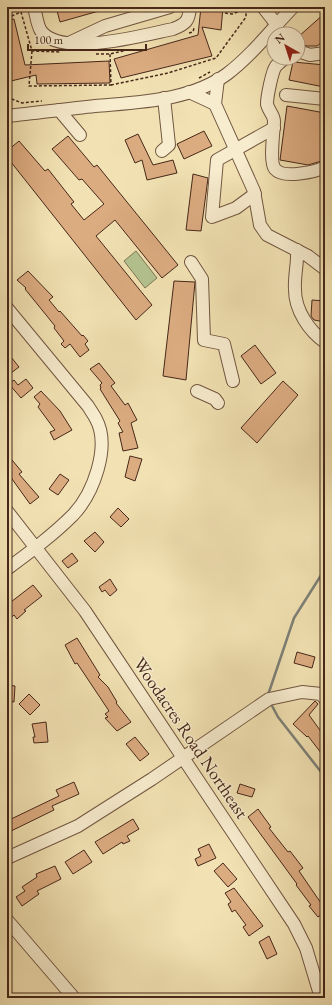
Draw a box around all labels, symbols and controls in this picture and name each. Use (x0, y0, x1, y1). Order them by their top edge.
scale bar (28, 26, 146, 52)
north arrow (266, 26, 306, 66)
text: N (272, 30, 288, 46)
text: 100 m (34, 32, 64, 48)
street label: Woodacres Road Northeast (129, 653, 254, 823)

